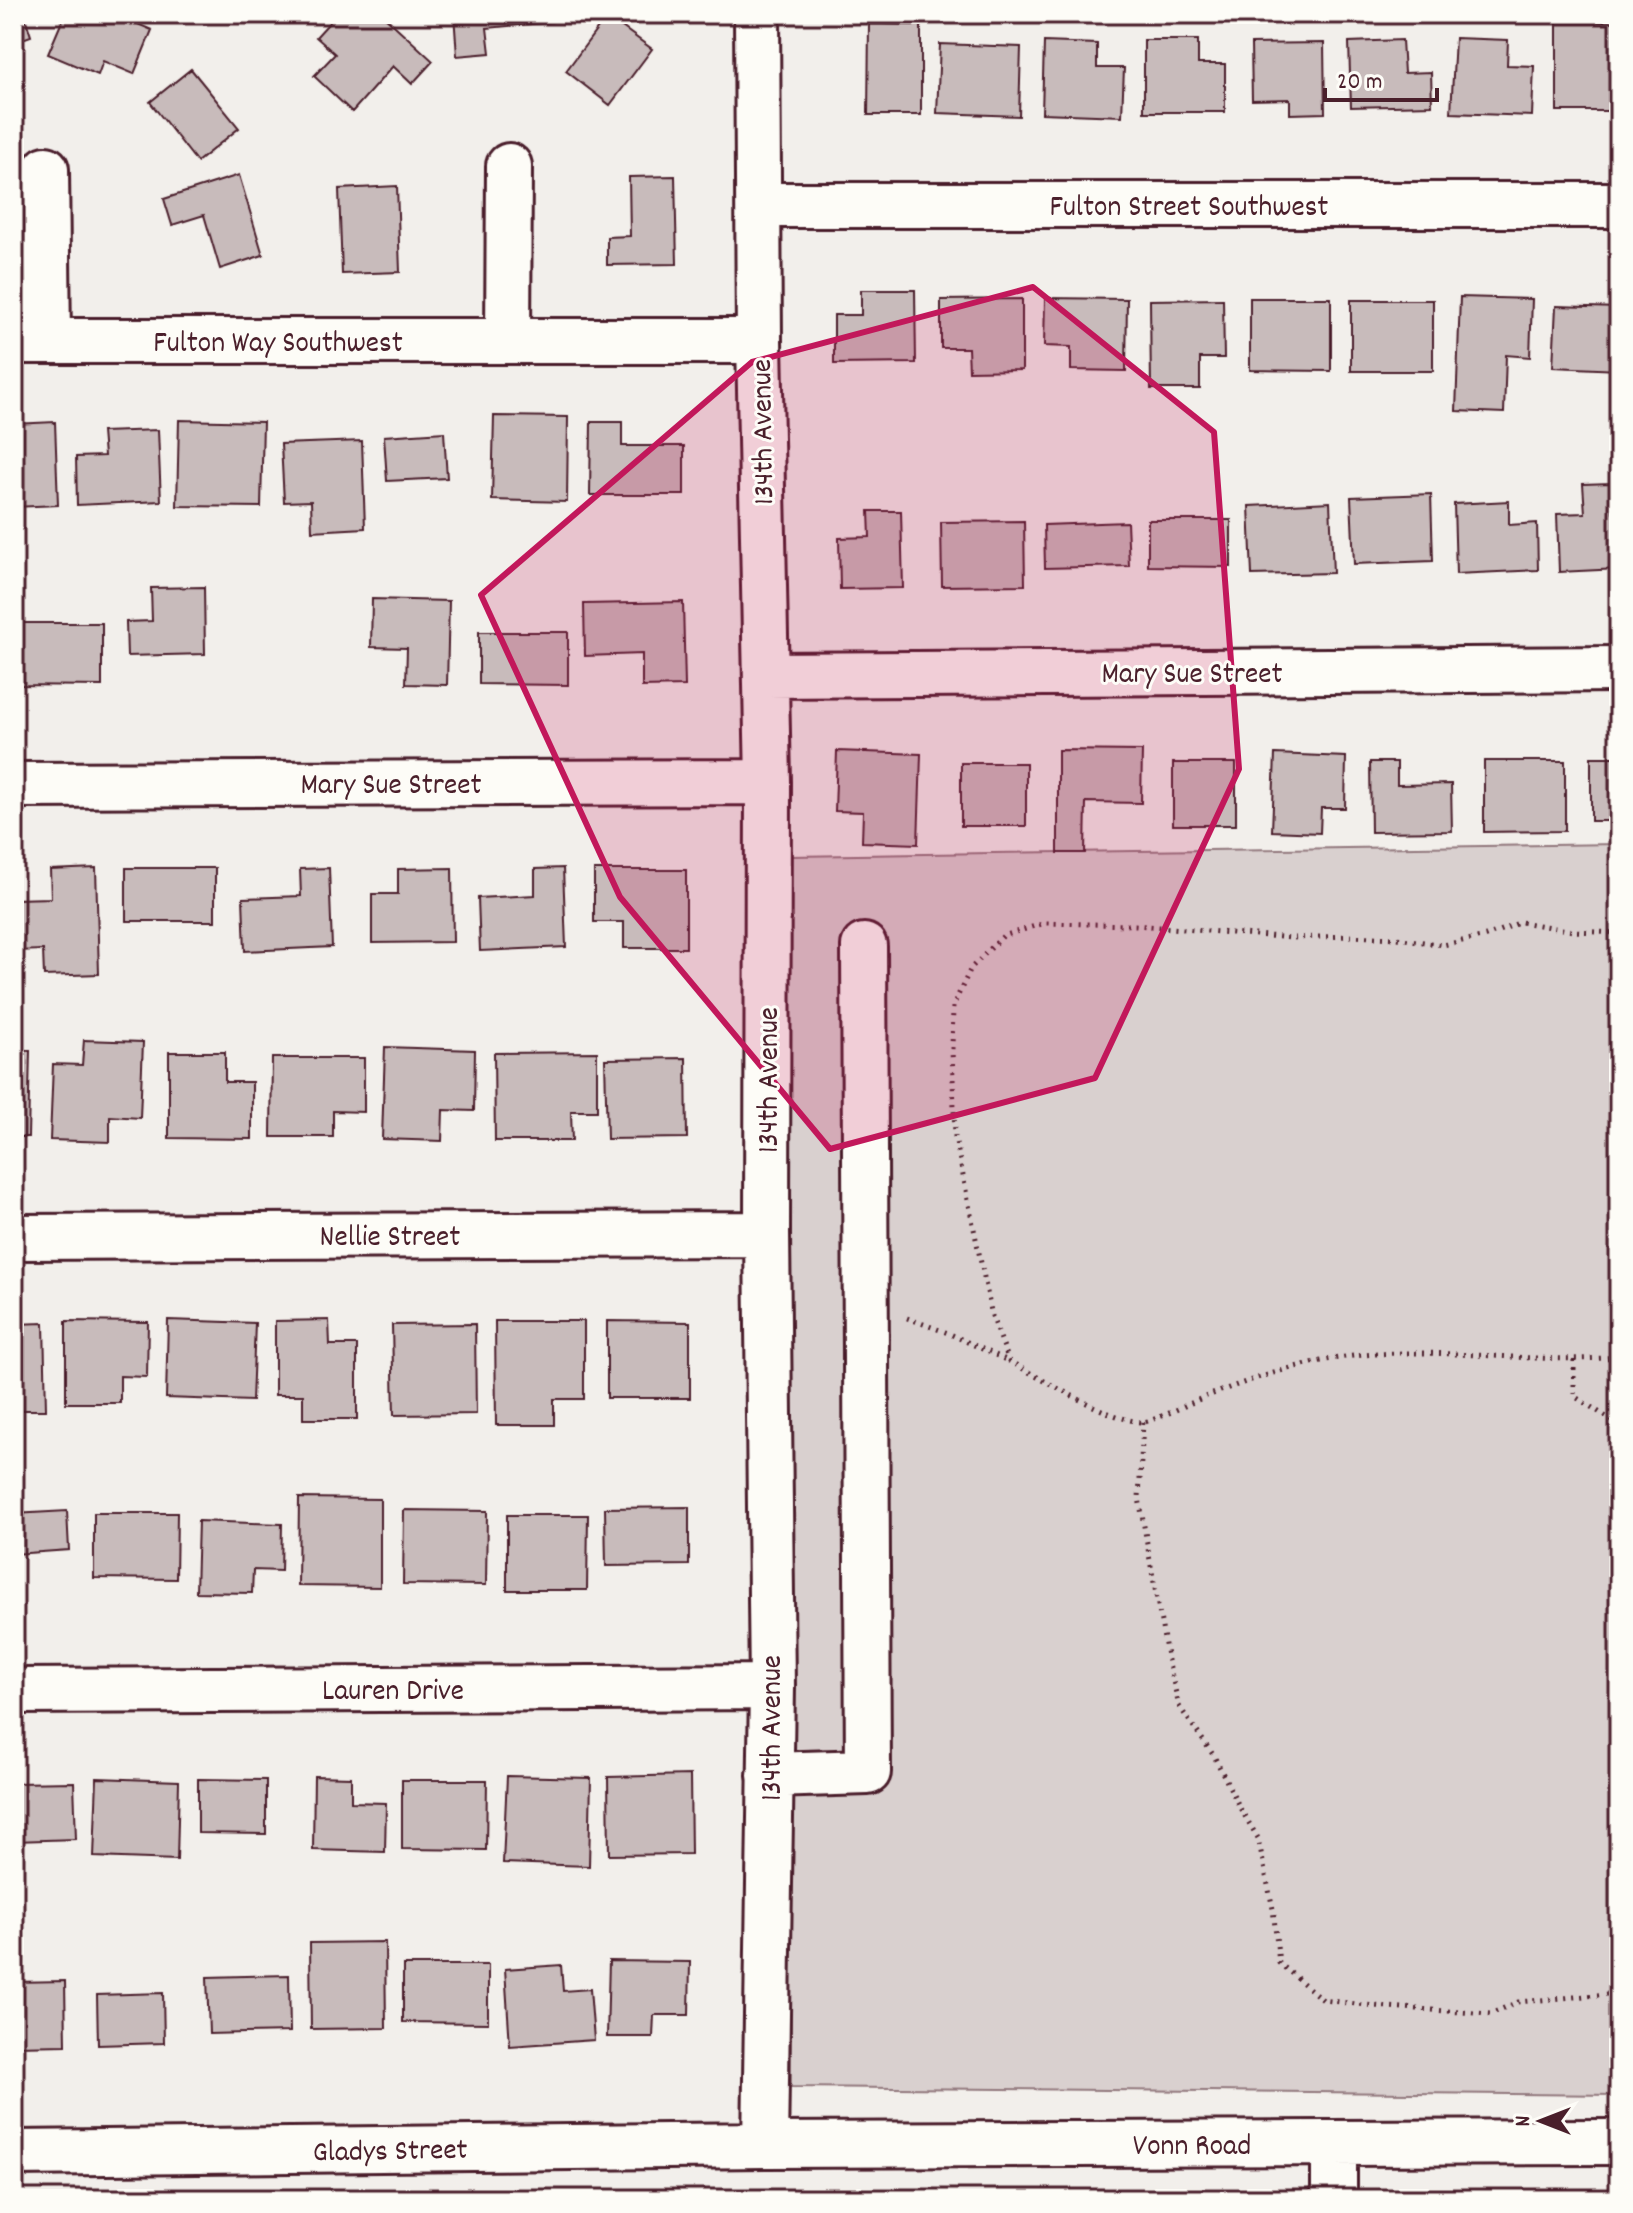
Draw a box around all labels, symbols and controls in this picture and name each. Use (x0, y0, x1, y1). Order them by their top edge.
scale bar (1325, 52, 1437, 102)
text: 20 m (1337, 66, 1383, 100)
street label: Fulton Street Southwest (1050, 188, 1328, 231)
street label: Fulton Way Southwest (153, 324, 403, 367)
street label: 134th Avenue (743, 359, 788, 505)
street label: Mary Sue Street (1102, 655, 1282, 698)
street label: Mary Sue Street (301, 766, 481, 809)
street label: 134th Avenue (750, 1007, 793, 1153)
street label: Nellie Street (320, 1218, 460, 1261)
street label: 134th Avenue (753, 1655, 796, 1801)
street label: Lauren Drive (322, 1672, 464, 1715)
north arrow (1501, 2081, 1581, 2161)
text: N (1509, 2115, 1540, 2126)
street label: Vonn Road (1133, 2127, 1251, 2170)
street label: Gladys Street (312, 2131, 468, 2176)

